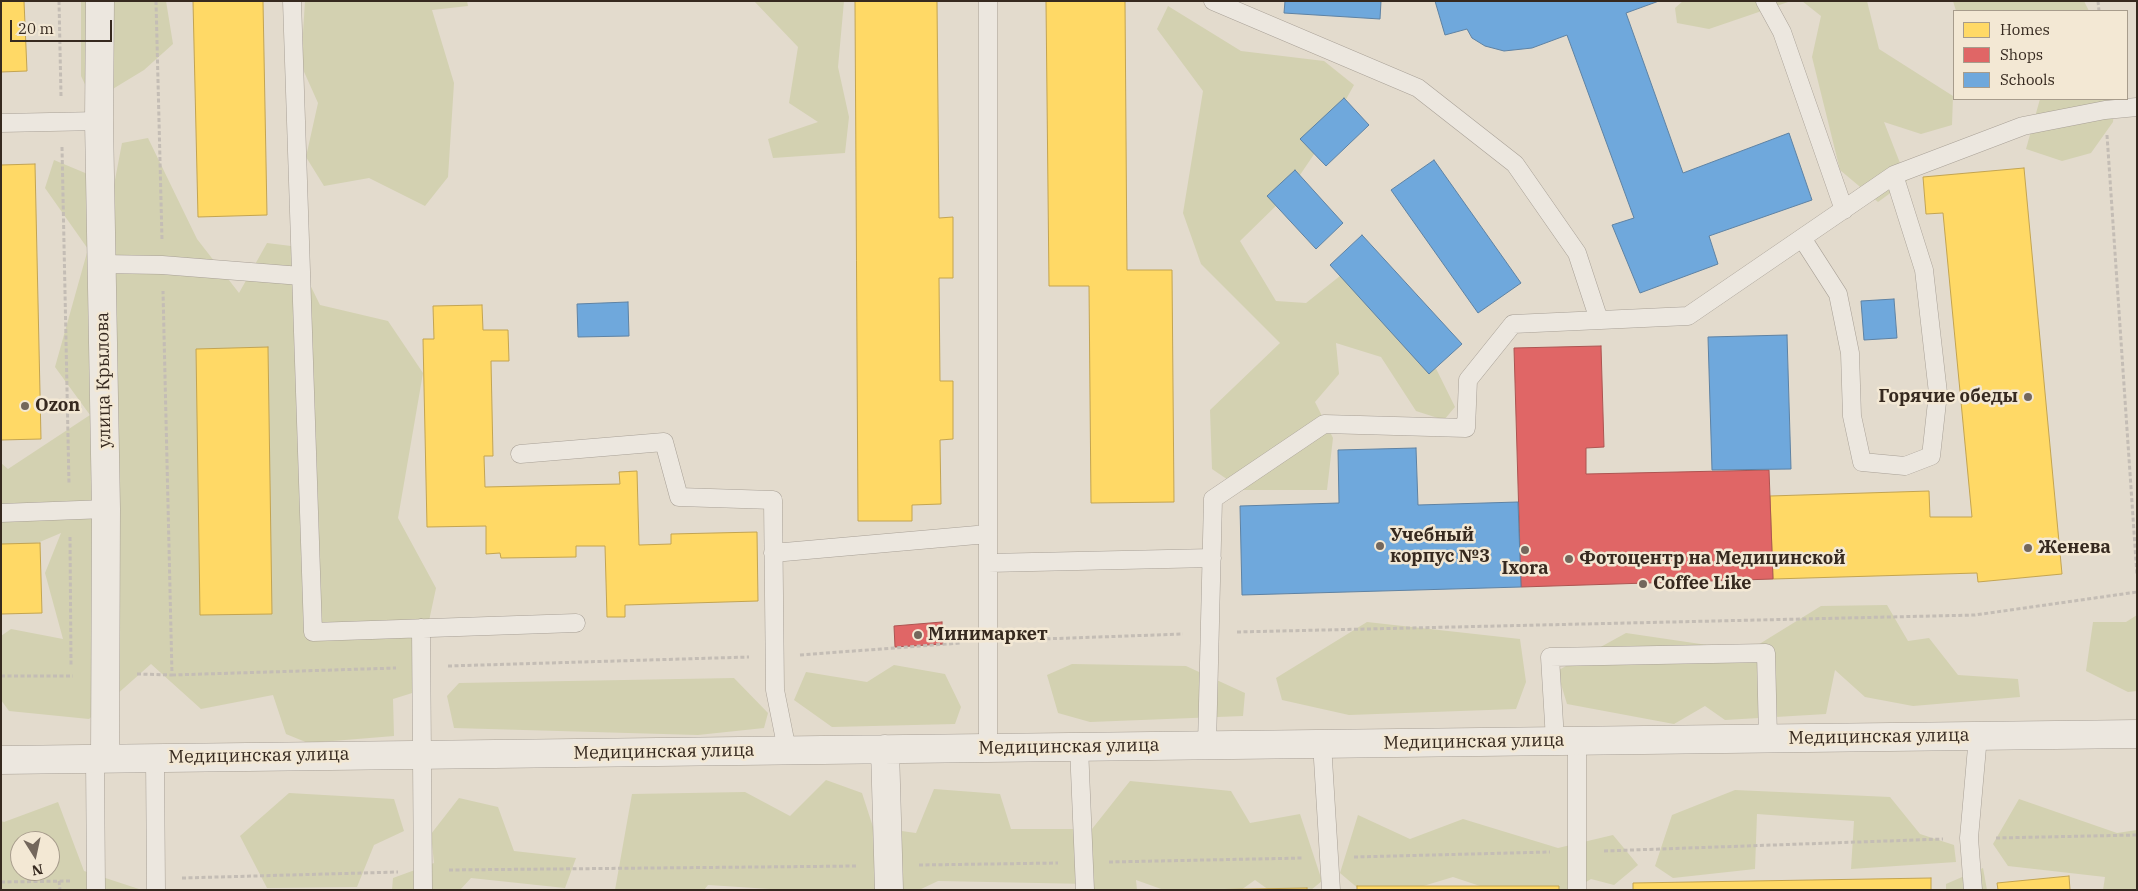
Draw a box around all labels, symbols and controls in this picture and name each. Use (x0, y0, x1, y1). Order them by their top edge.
scale bar (12, 10, 115, 42)
legend (1953, 10, 2128, 100)
text: 20 m (18, 19, 54, 38)
text: Homes (2000, 20, 2050, 39)
text: Shops (2000, 45, 2043, 64)
text: Schools (2000, 70, 2055, 89)
street label: улица Крылова (92, 312, 116, 448)
place label: Горячие обеды (1879, 386, 2018, 408)
marker: Горячие обеды (2022, 391, 2034, 403)
place label: Ozon (35, 395, 80, 417)
marker: Ozon (19, 400, 31, 412)
place label: Учебный корпус №3 (1390, 525, 1490, 568)
place label: Женева (2038, 537, 2111, 559)
marker: Учебный корпус №3 (1374, 540, 1386, 552)
marker: Женева (2022, 542, 2034, 554)
marker: Ixora (1519, 544, 1531, 556)
place label: Фотоцентр на Медицинской (1579, 548, 1846, 570)
marker: Фотоцентр на Медицинской (1563, 553, 1575, 565)
place label: Ixora (1502, 558, 1548, 580)
place label: Coffee Like (1653, 573, 1751, 595)
marker: Coffee Like (1637, 578, 1649, 590)
place label: Минимаркет (928, 624, 1048, 646)
marker: Минимаркет (912, 629, 924, 641)
street label: Медицинская улица (1788, 725, 1970, 749)
street label: Медицинская улица (1383, 730, 1565, 754)
street label: Медицинская улица (978, 735, 1160, 759)
street label: Медицинская улица (573, 740, 755, 764)
street label: Медицинская улица (168, 744, 350, 768)
north arrow (10, 831, 60, 881)
text: N (30, 860, 44, 880)

